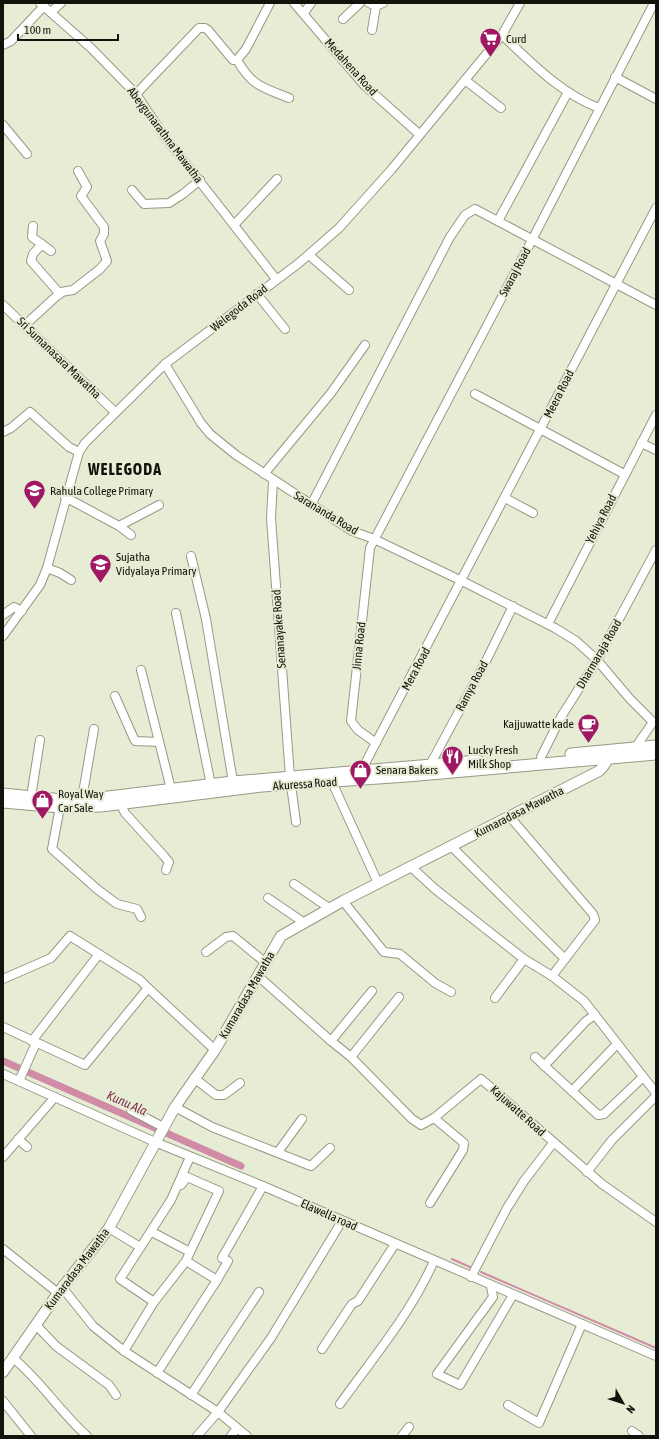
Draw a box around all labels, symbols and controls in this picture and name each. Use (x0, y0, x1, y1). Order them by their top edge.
scale bar (18, 16, 118, 42)
text: 100 m (24, 23, 51, 37)
supermarket icon: Curd (477, 26, 503, 59)
place label: Curd (506, 32, 526, 46)
street label: Medahena Road (322, 36, 380, 98)
street label: Abeygunarathna Mawatha (124, 84, 206, 186)
street label: Swaraj Road (496, 245, 534, 299)
street label: Welegoda Road (208, 281, 270, 335)
street label: Sri Sumanasara Mawatha (14, 314, 104, 402)
street label: Meera Road (541, 368, 577, 420)
district label: WELEGODA (87, 460, 162, 478)
school or university icon: Rahula College Primary (22, 478, 48, 511)
place label: Rahula College Primary (50, 484, 153, 498)
street label: Sarananda Road (291, 488, 361, 538)
street label: Yehiya Road (583, 492, 619, 546)
place label: Sujatha Vidyalaya Primary (116, 550, 196, 578)
school or university icon: Sujatha Vidyalaya Primary (88, 551, 114, 584)
street label: Senanayake Road (269, 589, 289, 669)
street label: Dharmaraja Road (574, 617, 624, 691)
street label: Jinna Road (350, 621, 368, 671)
street label: Mera Road (399, 645, 433, 693)
street label: Ramya Road (453, 658, 491, 714)
cafe icon: Kajjuwatte kade (576, 711, 602, 744)
place label: Kajjuwatte kade (503, 717, 574, 731)
place label: Lucky Fresh Milk Shop (468, 743, 518, 771)
restaurant icon: Lucky Fresh Milk Shop (440, 744, 466, 777)
shop icon: Senara Bakers (347, 757, 373, 790)
place label: Senara Bakers (376, 763, 438, 777)
street label: Akuressa Road (272, 775, 338, 793)
street label: Kumaradasa Mawatha (472, 783, 566, 841)
place label: Royal Way Car Sale (58, 787, 104, 815)
shop icon: Royal Way Car Sale (30, 788, 56, 821)
street label: Kumaradasa Mawatha (216, 949, 278, 1041)
street label: Kajuwatte Road (488, 1083, 548, 1139)
water label: Kunu Ala (105, 1087, 149, 1119)
street label: Elawella road (299, 1196, 359, 1234)
street label: Kumaradasa Mawatha (42, 1225, 112, 1313)
north arrow (603, 1383, 643, 1423)
text: N (624, 1403, 637, 1416)

